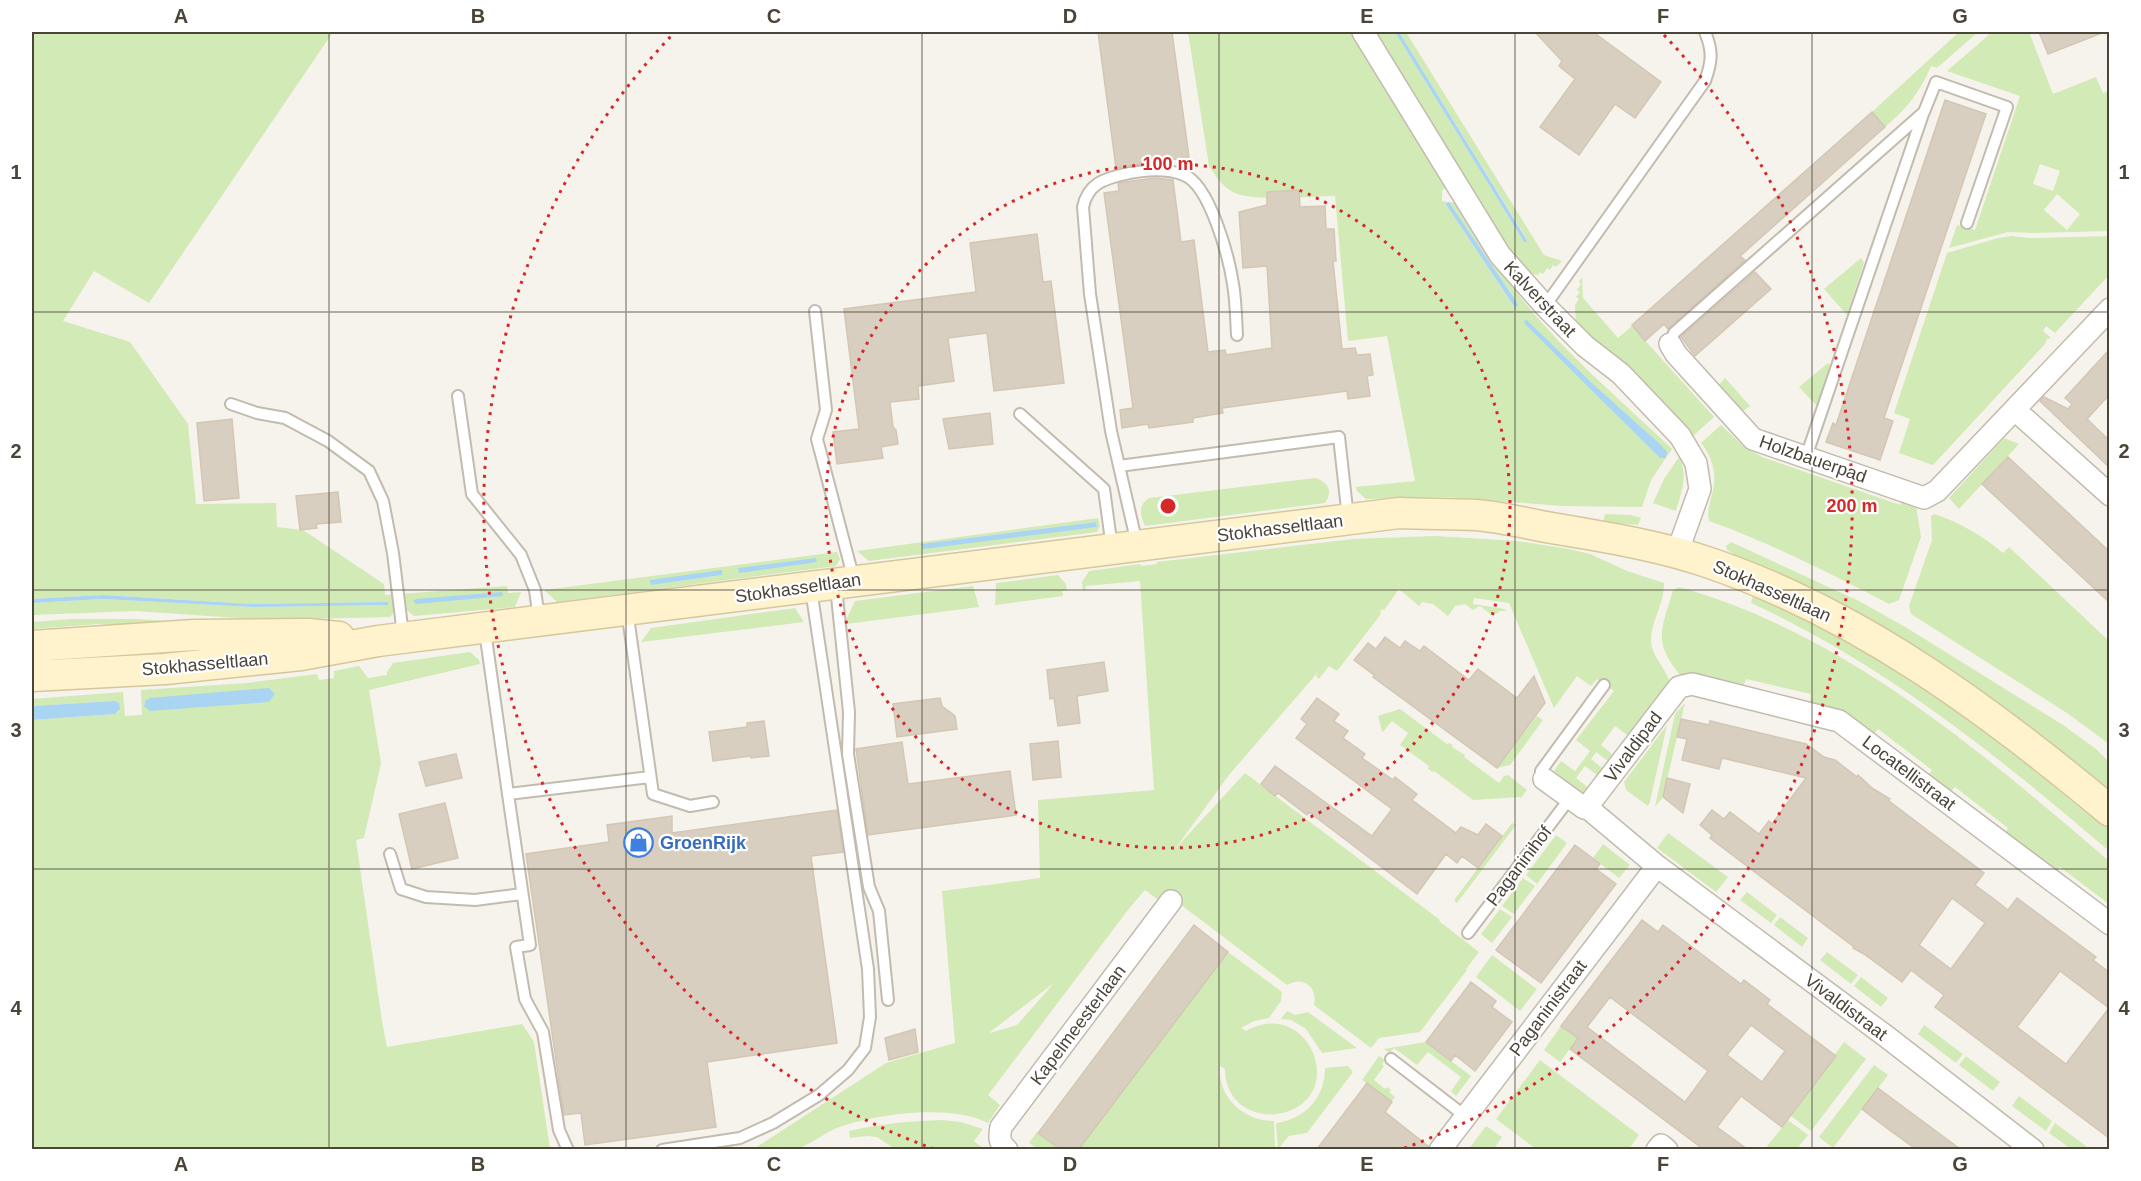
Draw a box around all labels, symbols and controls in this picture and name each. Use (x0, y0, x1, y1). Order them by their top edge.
text: A (174, 5, 188, 27)
text: B (471, 5, 485, 27)
text: C (767, 5, 781, 27)
text: D (1063, 5, 1077, 27)
text: E (1360, 5, 1374, 27)
text: F (1657, 5, 1669, 27)
text: G (1952, 5, 1968, 27)
text: 100 m (1142, 154, 1194, 174)
text: 1 (10, 161, 22, 183)
text: 1 (2118, 161, 2130, 183)
street label: Kalverstraat (1500, 257, 1580, 341)
street label: Holzbauerpad (1757, 431, 1869, 487)
text: 2 (10, 440, 22, 462)
text: 2 (2118, 440, 2130, 462)
centre of rings (1158, 496, 1178, 516)
text: 200 m (1826, 496, 1878, 516)
street label: Stokhasseltlaan (1216, 510, 1344, 546)
street label: Stokhasseltlaan (1710, 556, 1834, 626)
street label: Stokhasseltlaan (734, 569, 862, 607)
street label: Stokhasseltlaan (141, 648, 269, 680)
street label: Vivaldipad (1600, 708, 1666, 786)
text: 3 (10, 719, 22, 741)
text: 3 (2118, 719, 2130, 741)
street label: Locatellistraat (1859, 732, 1959, 814)
street label: Paganinihof (1482, 821, 1556, 910)
shop icon: GroenRijk (623, 827, 655, 859)
place label: GroenRijk (660, 833, 747, 853)
street label: Paganinistraat (1505, 956, 1591, 1060)
street label: Kapelmeesterlaan (1026, 961, 1130, 1089)
street label: Vivaldistraat (1801, 970, 1891, 1044)
text: 4 (10, 997, 22, 1019)
text: 4 (2118, 997, 2130, 1019)
text: A (174, 1153, 188, 1175)
text: B (471, 1153, 485, 1175)
text: C (767, 1153, 781, 1175)
text: D (1063, 1153, 1077, 1175)
text: E (1360, 1153, 1374, 1175)
text: F (1657, 1153, 1669, 1175)
text: G (1952, 1153, 1968, 1175)

